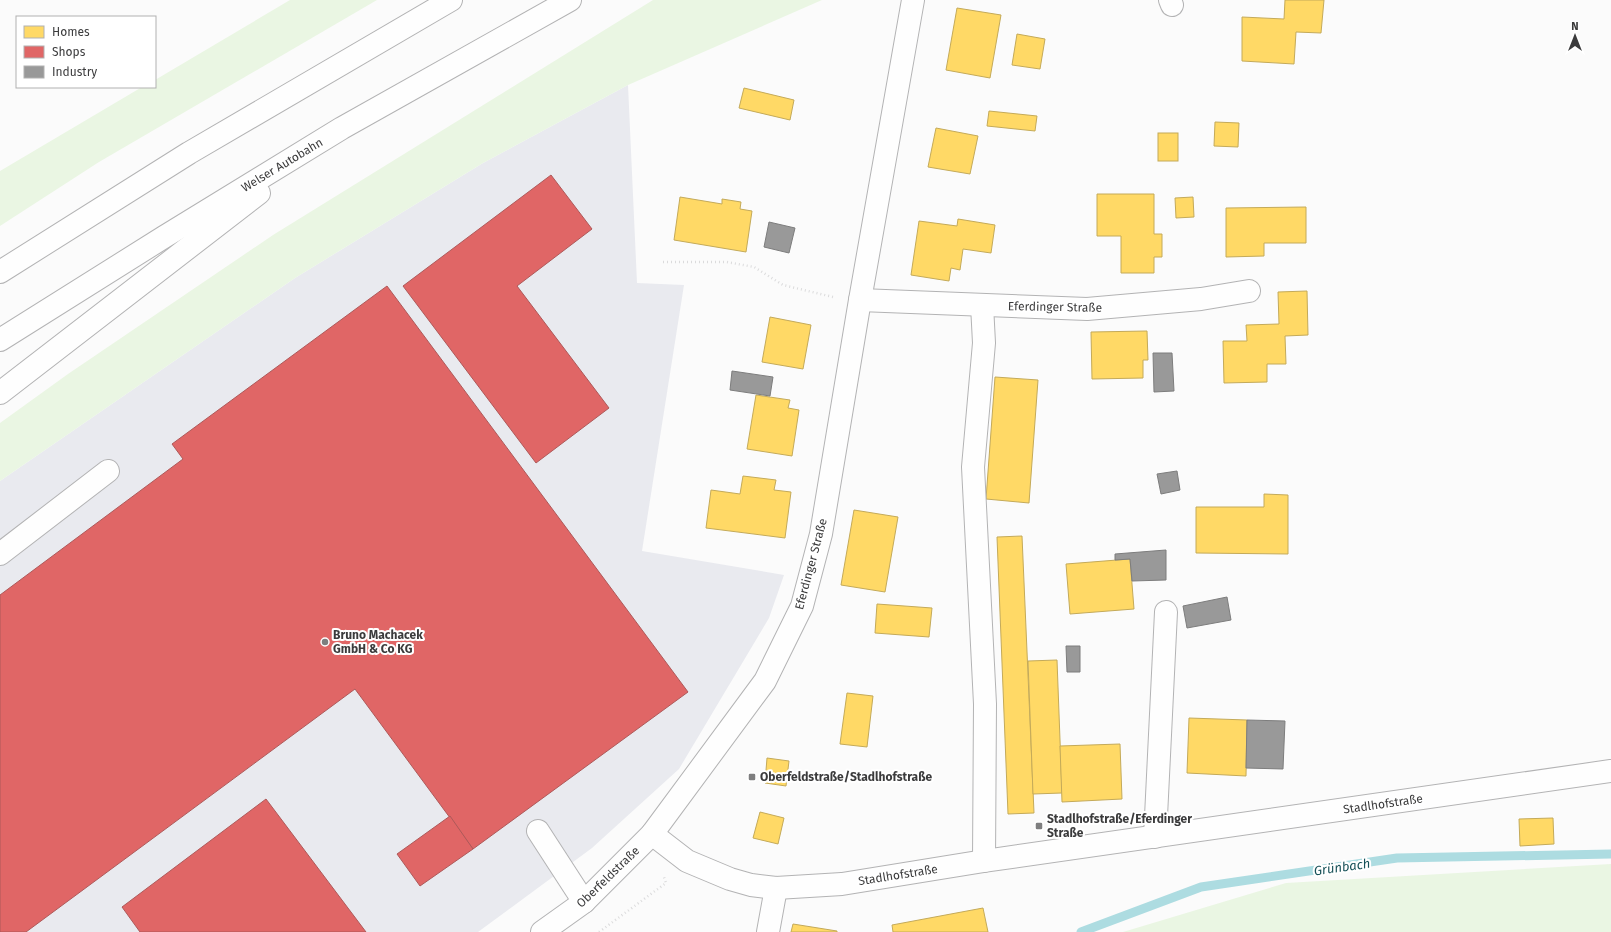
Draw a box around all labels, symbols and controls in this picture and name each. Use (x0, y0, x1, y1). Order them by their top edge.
legend (16, 16, 156, 88)
north arrow (1555, 16, 1595, 56)
text: N (1571, 20, 1579, 33)
text: Homes (52, 25, 90, 39)
text: Shops (52, 45, 86, 59)
text: Industry (52, 65, 97, 79)
street label: Welser Autobahn (239, 135, 325, 195)
street label: Eferdinger Straße (1008, 299, 1102, 315)
street label: Eferdinger Straße (792, 517, 830, 611)
place label: Bruno Machacek GmbH & Co KG (333, 628, 423, 656)
marker: Bruno Machacek GmbH & Co KG (320, 637, 330, 647)
place label: Oberfeldstraße/Stadlhofstraße (760, 770, 932, 784)
marker: Oberfeldstraße/Stadlhofstraße (747, 772, 757, 782)
street label: Stadlhofstraße (1342, 791, 1424, 817)
place label: Stadlhofstraße/Eferdinger Straße (1047, 812, 1192, 840)
marker: Stadlhofstraße/Eferdinger Straße (1034, 821, 1044, 831)
street label: Oberfeldstraße (574, 843, 642, 911)
water label: Grünbach (1313, 856, 1371, 878)
street label: Stadlhofstraße (857, 862, 939, 888)

